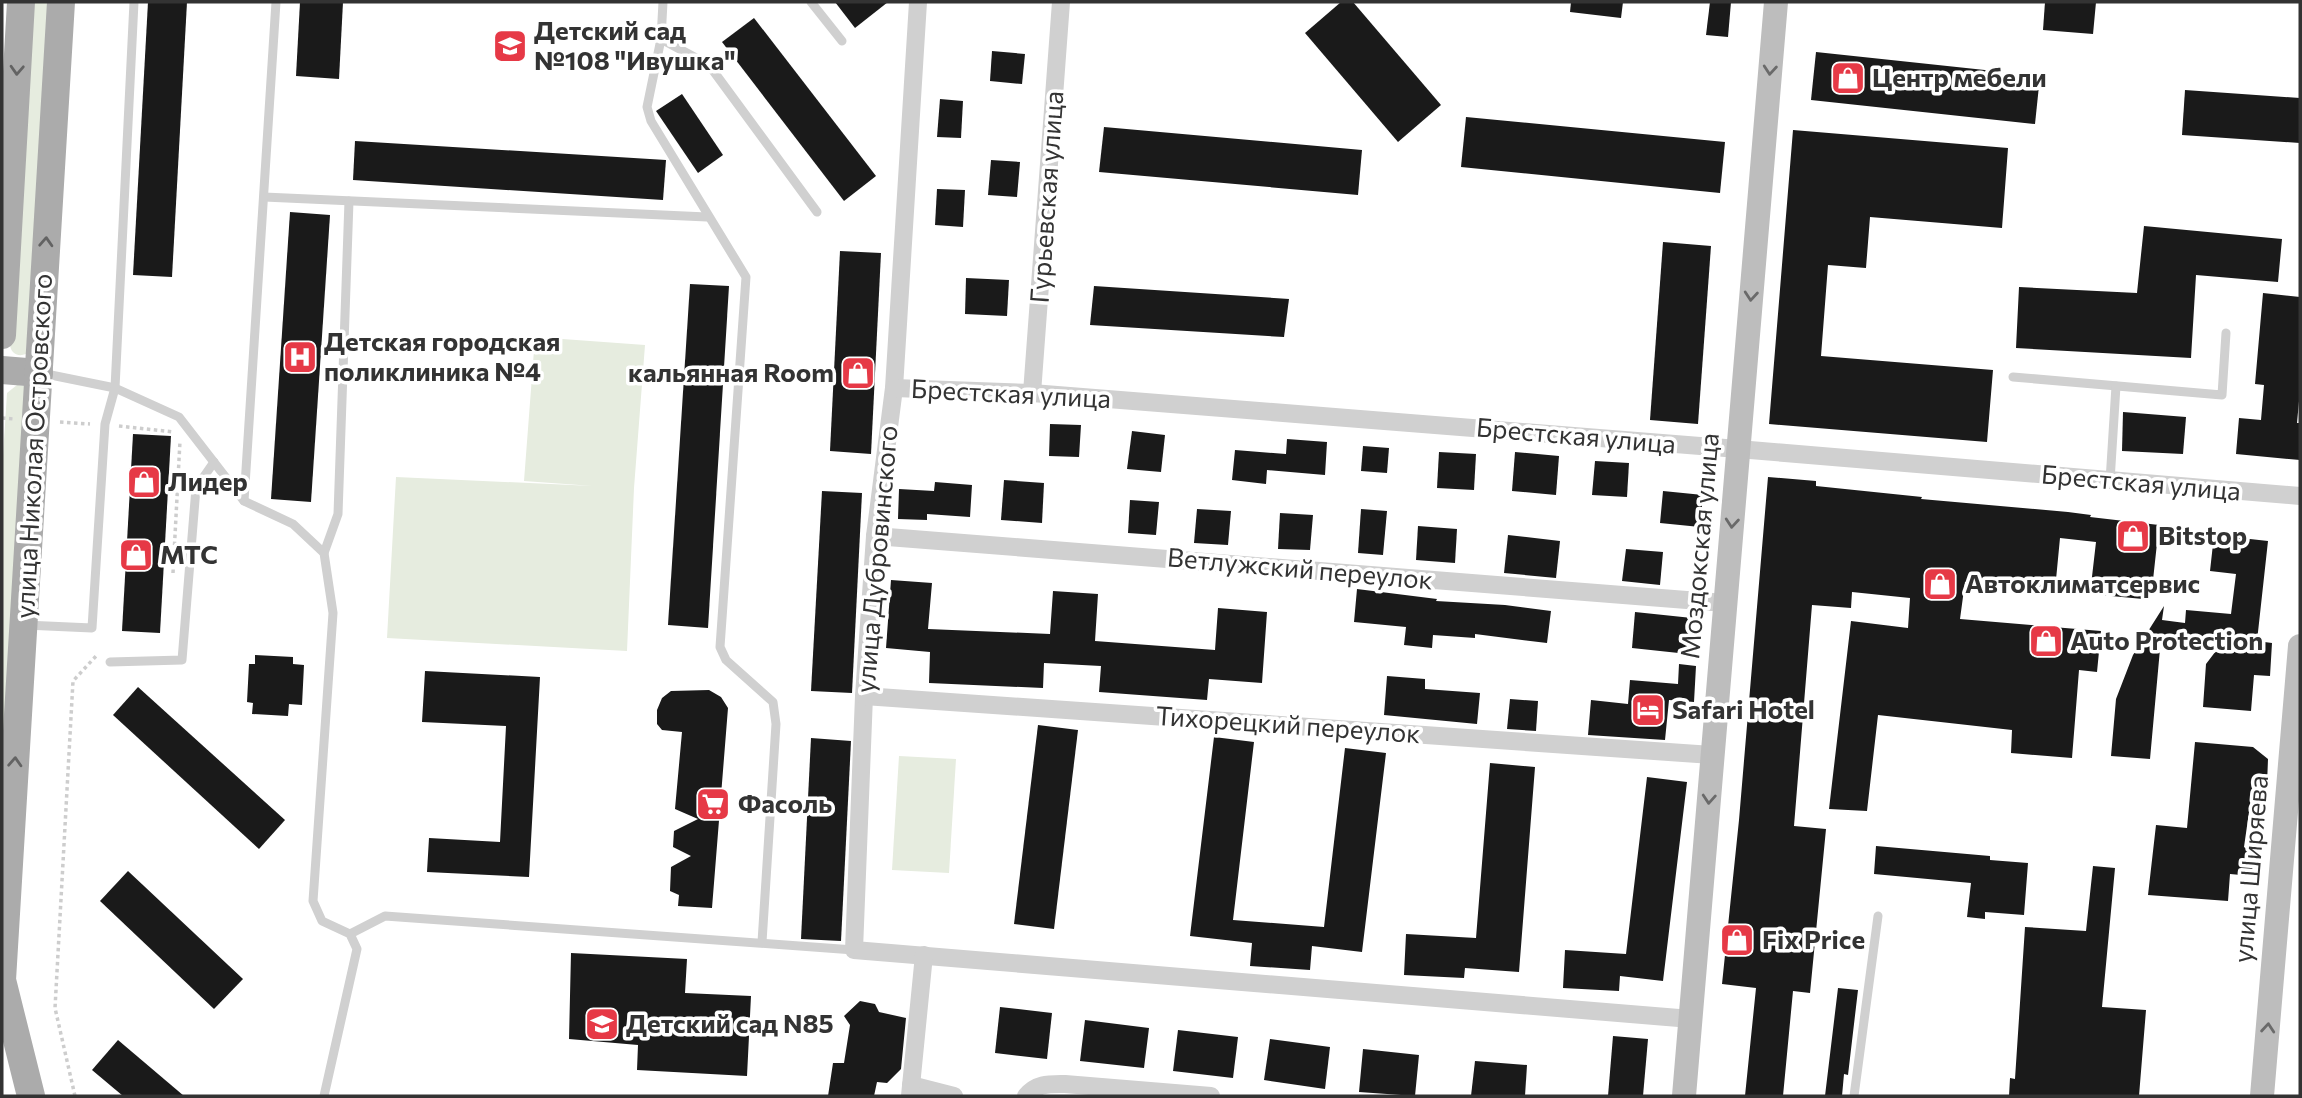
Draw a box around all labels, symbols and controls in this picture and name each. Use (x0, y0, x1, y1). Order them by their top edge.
place label: Детский сад №108 "Ивушка" (534, 14, 736, 75)
school or university icon: Детский сад №108 "Ивушка" (491, 27, 529, 65)
shop icon: Центр мебели (1829, 59, 1867, 97)
place label: Центр мебели (1872, 61, 2047, 92)
one-way arrow (10, 65, 25, 76)
one-way arrow (1763, 65, 1778, 76)
street label: Гурьевская улица (1023, 90, 1068, 304)
one-way arrow (39, 236, 54, 247)
street label: улица Николая Островского (8, 273, 57, 619)
one-way arrow (1744, 291, 1759, 302)
place label: Детская городская поликлиника №4 (324, 325, 560, 386)
hospital icon: Детская городская поликлиника №4 (281, 338, 319, 376)
shop icon: кальянная Room (839, 354, 877, 392)
place label: кальянная Room (628, 356, 834, 387)
street label: Брестская улица (910, 372, 1112, 413)
street label: Брестская улица (1475, 410, 1677, 459)
street label: улица Дубровинского (848, 424, 903, 694)
street label: Моздокская улица (1673, 431, 1724, 660)
street label: Брестская улица (2040, 457, 2242, 506)
shop icon: Лидер (125, 463, 163, 501)
place label: Лидер (168, 465, 248, 496)
shop icon: Bitstop (2114, 517, 2152, 555)
one-way arrow (1725, 518, 1740, 529)
place label: Bitstop (2158, 519, 2247, 550)
shop icon: МТС (117, 536, 155, 574)
place label: МТС (160, 538, 218, 569)
street label: Ветлужский переулок (1166, 540, 1434, 595)
shop icon: Автоклиматсервис (1921, 565, 1959, 603)
place label: Автоклиматсервис (1965, 567, 2200, 598)
shop icon: Auto Protection (2027, 622, 2065, 660)
place label: Auto Protection (2070, 624, 2263, 655)
hotel icon: Safari Hotel (1629, 691, 1667, 729)
place label: Safari Hotel (1672, 693, 1815, 724)
street label: Тихорецкий переулок (1155, 699, 1421, 748)
one-way arrow (8, 757, 23, 768)
street label: улица Ширяева (2226, 774, 2273, 964)
supermarket icon: Фасоль (694, 785, 732, 823)
place label: Фасоль (738, 787, 832, 818)
one-way arrow (1702, 793, 1717, 804)
shop icon: Fix Price (1718, 921, 1756, 959)
place label: Fix Price (1762, 923, 1865, 954)
school or university icon: Детский сад N85 (583, 1005, 621, 1043)
place label: Детский сад N85 (626, 1007, 834, 1038)
one-way arrow (2260, 1022, 2275, 1033)

